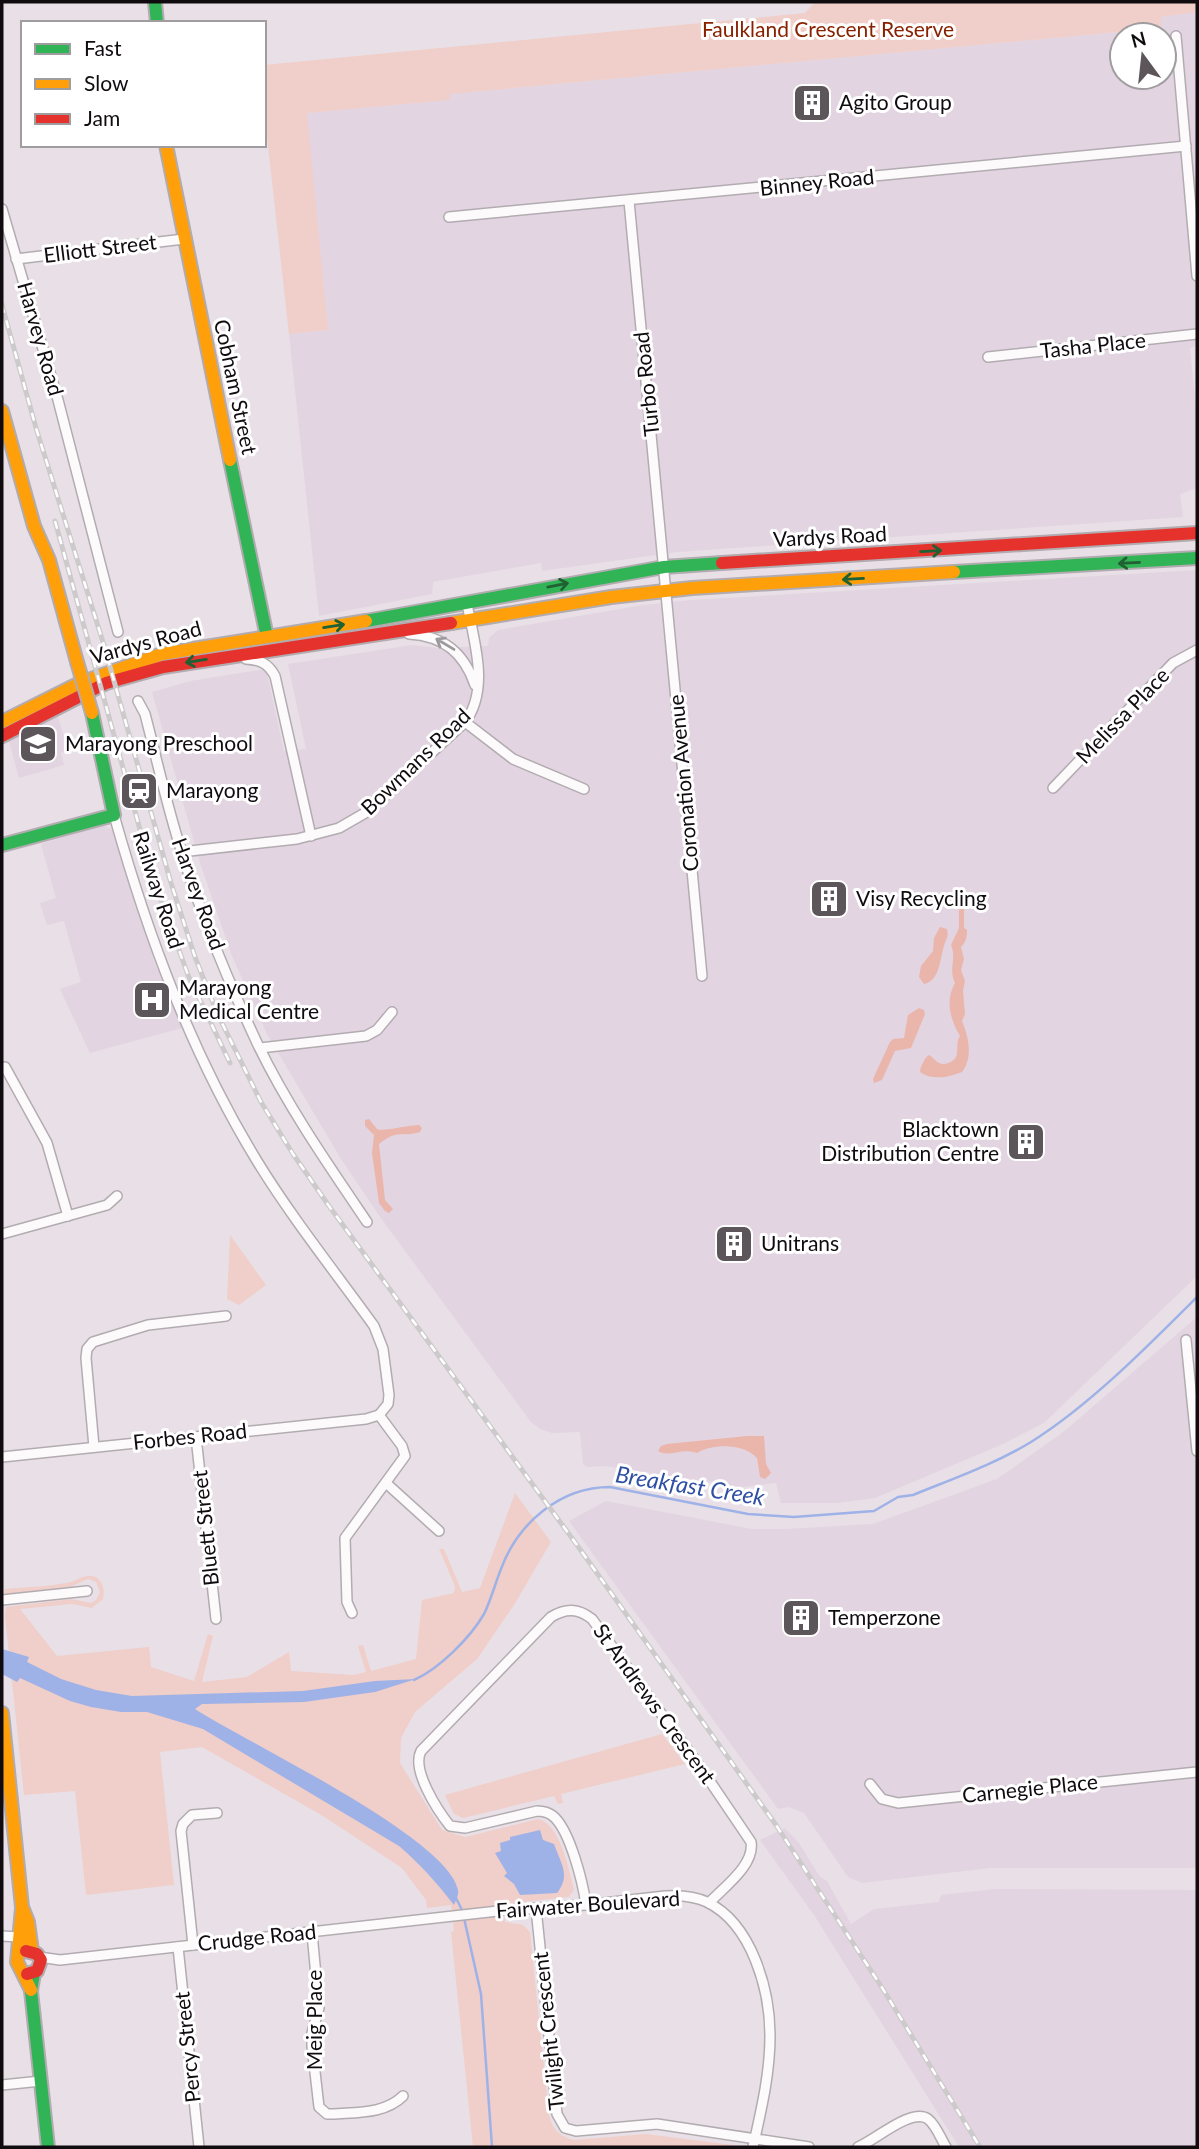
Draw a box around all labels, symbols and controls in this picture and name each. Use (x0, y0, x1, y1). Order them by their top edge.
park label: Faulkland Crescent Reserve (702, 16, 954, 41)
legend (21, 21, 266, 147)
north arrow (1108, 21, 1178, 91)
text: N (1128, 26, 1149, 52)
text: Fast (84, 35, 122, 60)
text: Slow (84, 70, 129, 95)
building icon: Agito Group (791, 82, 833, 124)
place label: Agito Group (839, 89, 952, 114)
text: Jam (84, 105, 120, 130)
street label: Binney Road (758, 163, 875, 200)
street label: Elliott Street (42, 228, 158, 267)
street label: Harvey Road (13, 279, 70, 398)
street label: Cobham Street (210, 317, 263, 457)
street label: Tasha Place (1039, 327, 1147, 362)
street label: Turbo Road (628, 331, 663, 438)
street label: Vardys Road (772, 520, 887, 551)
one-way arrow (919, 544, 942, 557)
one-way arrow (1118, 556, 1141, 569)
one-way arrow (842, 573, 865, 586)
one-way arrow (546, 578, 569, 591)
street label: Vardys Road (87, 615, 204, 668)
one-way arrow (323, 619, 345, 632)
one-way arrow (435, 637, 455, 651)
one-way arrow (185, 655, 208, 668)
street label: Melissa Place (1070, 662, 1174, 768)
street label: Coronation Avenue (662, 694, 703, 873)
street label: Bowmans Road (355, 703, 475, 819)
school or university icon: Marayong Preschool (17, 723, 59, 765)
place label: Marayong Preschool (65, 730, 253, 755)
station icon: Marayong (118, 770, 160, 812)
place label: Marayong (166, 777, 258, 802)
street label: Railway Road (129, 828, 190, 952)
street label: Harvey Road (168, 834, 231, 953)
building icon: Visy Recycling (808, 878, 850, 920)
place label: Visy Recycling (856, 885, 987, 910)
place label: Marayong Medical Centre (179, 974, 319, 1023)
hospital icon: Marayong Medical Centre (131, 979, 173, 1021)
place label: Blacktown Distribution Centre (821, 1116, 999, 1165)
building icon: Blacktown Distribution Centre (1005, 1121, 1047, 1163)
building icon: Unitrans (713, 1223, 755, 1265)
place label: Unitrans (761, 1230, 839, 1255)
street label: Forbes Road (132, 1417, 248, 1454)
water label: Breakfast Creek (614, 1459, 768, 1511)
street label: Bluett Street (186, 1469, 223, 1587)
building icon: Temperzone (780, 1597, 822, 1639)
place label: Temperzone (828, 1604, 941, 1629)
street label: St Andrews Crescent (589, 1618, 722, 1788)
street label: Carnegie Place (961, 1768, 1099, 1807)
street label: Fairwater Boulevard (495, 1885, 681, 1922)
street label: Crudge Road (196, 1918, 317, 1955)
street label: Twilight Crescent (527, 1950, 568, 2111)
street label: Meig Place (301, 1970, 326, 2070)
street label: Percy Street (168, 1990, 205, 2104)

